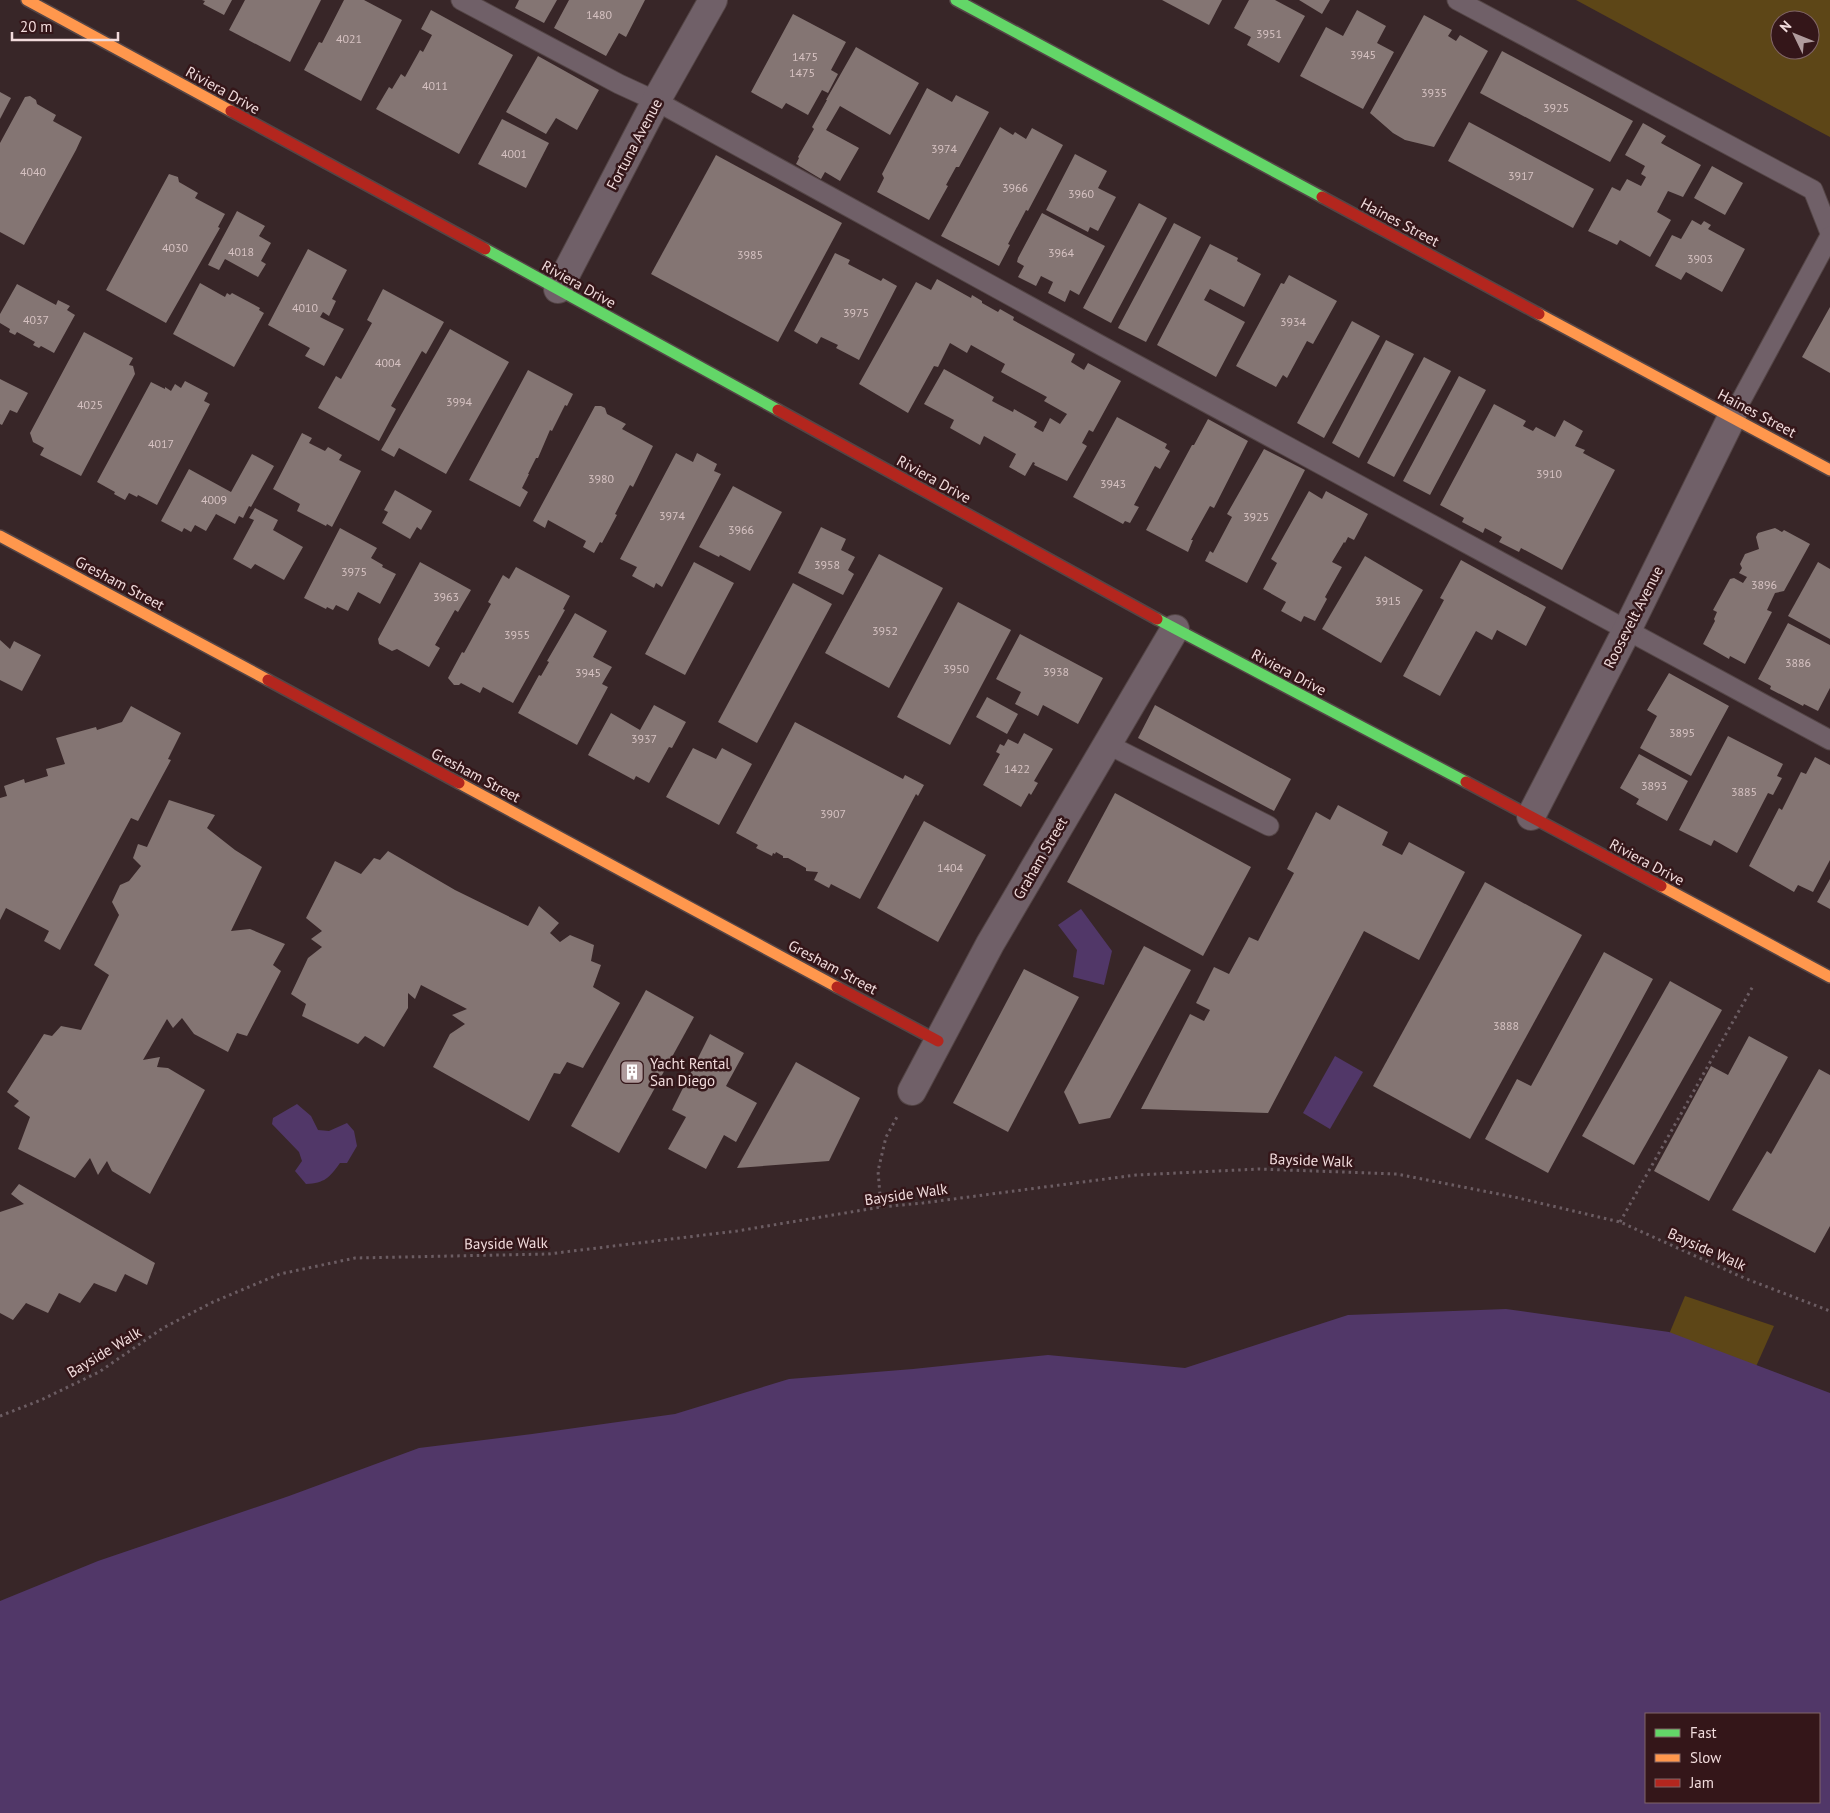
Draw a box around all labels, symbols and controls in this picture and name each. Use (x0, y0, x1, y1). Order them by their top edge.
house number: 1480 (586, 7, 613, 22)
scale bar (12, 10, 119, 42)
north arrow (1770, 10, 1820, 60)
text: 20 m (20, 17, 53, 36)
text: N (1776, 17, 1795, 36)
house number: 3951 (1256, 26, 1282, 41)
house number: 4021 (336, 31, 362, 46)
house number: 3945 (1350, 47, 1376, 62)
house number: 1475 (792, 49, 818, 64)
street label: Riviera Drive (183, 62, 263, 118)
house number: 1475 (789, 65, 815, 80)
house number: 4011 (422, 78, 448, 93)
house number: 3935 (1421, 85, 1447, 100)
street label: Fortuna Avenue (602, 95, 666, 193)
house number: 3925 (1543, 100, 1569, 115)
house number: 3974 (931, 141, 958, 156)
house number: 4001 (501, 146, 527, 161)
house number: 4040 (20, 164, 47, 179)
house number: 3917 (1508, 168, 1534, 183)
house number: 3966 (1002, 180, 1028, 195)
house number: 3960 (1068, 186, 1095, 201)
street label: Haines Street (1358, 193, 1442, 251)
house number: 4030 (162, 240, 189, 255)
house number: 4018 (228, 244, 254, 259)
house number: 3964 (1048, 245, 1075, 260)
house number: 3985 (737, 247, 763, 262)
house number: 3903 (1687, 251, 1713, 266)
street label: Riviera Drive (539, 256, 619, 312)
house number: 4010 (292, 300, 319, 315)
house number: 3975 (843, 305, 869, 320)
house number: 4037 (23, 312, 49, 327)
house number: 3934 (1280, 314, 1307, 329)
house number: 4004 (375, 355, 402, 370)
street label: Haines Street (1715, 384, 1799, 442)
house number: 3994 (446, 394, 473, 409)
house number: 4025 (77, 397, 103, 412)
house number: 4017 (148, 436, 174, 451)
street label: Riviera Drive (894, 451, 974, 507)
house number: 3910 (1536, 466, 1563, 481)
house number: 3980 (588, 471, 615, 486)
house number: 3943 (1100, 476, 1126, 491)
house number: 4009 (201, 492, 227, 507)
house number: 3974 (659, 508, 686, 523)
house number: 3925 (1243, 509, 1269, 524)
house number: 3966 (728, 522, 754, 537)
street label: Gresham Street (72, 552, 168, 614)
house number: 3958 (814, 557, 840, 572)
street label: Roosevelt Avenue (1599, 563, 1667, 671)
house number: 3975 (341, 564, 367, 579)
house number: 3896 (1751, 577, 1777, 592)
house number: 3963 (433, 589, 459, 604)
house number: 3915 (1375, 593, 1401, 608)
house number: 3952 (872, 623, 898, 638)
house number: 3955 (504, 627, 530, 642)
street label: Riviera Drive (1248, 644, 1330, 700)
house number: 3886 (1785, 655, 1811, 670)
house number: 3950 (943, 661, 970, 676)
house number: 3938 (1043, 664, 1069, 679)
house number: 3945 (575, 665, 601, 680)
house number: 3895 (1669, 725, 1695, 740)
house number: 3937 (631, 731, 657, 746)
street label: Gresham Street (428, 744, 524, 806)
house number: 1422 (1004, 761, 1030, 776)
house number: 3893 (1641, 778, 1667, 793)
house number: 3885 (1731, 784, 1757, 799)
house number: 3907 (820, 806, 846, 821)
street label: Graham Street (1009, 813, 1071, 903)
street label: Riviera Drive (1606, 834, 1688, 890)
house number: 1404 (937, 860, 964, 875)
street label: Gresham Street (785, 936, 881, 998)
house number: 3888 (1493, 1018, 1519, 1033)
place label: Yacht Rental San Diego (650, 1054, 730, 1090)
building icon: Yacht Rental San Diego (619, 1059, 645, 1085)
street label: Bayside Walk (1269, 1149, 1354, 1171)
street label: Bayside Walk (863, 1179, 950, 1209)
street label: Bayside Walk (1665, 1223, 1750, 1275)
street label: Bayside Walk (464, 1233, 549, 1253)
street label: Bayside Walk (63, 1322, 145, 1382)
legend (1645, 1713, 1820, 1803)
text: Fast (1690, 1723, 1717, 1742)
text: Slow (1690, 1748, 1721, 1767)
text: Jam (1689, 1773, 1714, 1792)

